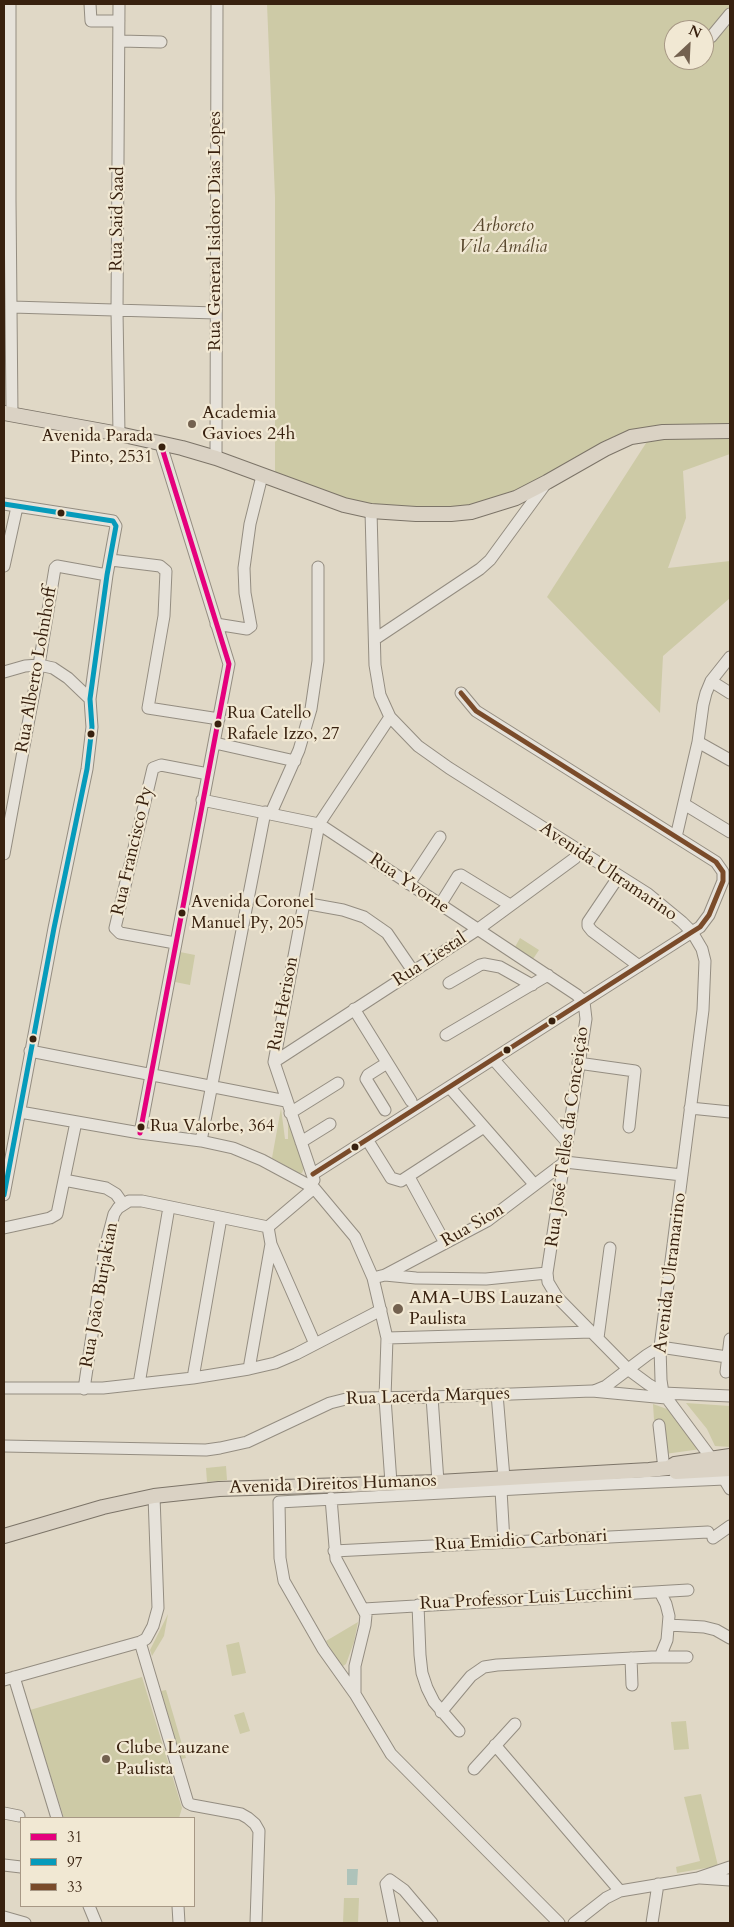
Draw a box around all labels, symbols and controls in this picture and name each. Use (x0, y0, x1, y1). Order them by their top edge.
north arrow (664, 20, 714, 70)
text: N (686, 21, 705, 43)
street label: Rua General Isidoro Dias Lopes (205, 111, 227, 351)
street label: Rua Said Saad (106, 166, 130, 272)
park label: Arboreto Vila Amália (459, 216, 547, 258)
place label: Academia Gavioes 24h (202, 403, 295, 446)
marker: Academia Gavioes 24h (186, 418, 198, 430)
place label: Avenida Parada Pinto, 2531 (42, 427, 153, 467)
marker: Avenida Parada Pinto, 2531 (157, 442, 167, 452)
unlabelled marker (56, 508, 66, 518)
street label: Rua Alberto Lohnhoff (12, 585, 62, 755)
place label: Rua Catello Rafaele Izzo, 27 (227, 704, 339, 744)
marker: Rua Catello Rafaele Izzo, 27 (213, 719, 223, 729)
unlabelled marker (86, 729, 96, 739)
street label: Rua Francisco Py (108, 784, 158, 918)
street label: Avenida Ultramarino (535, 818, 681, 926)
street label: Rua Yvorne (365, 849, 453, 919)
place label: Avenida Coronel Manuel Py, 205 (191, 893, 314, 933)
marker: Avenida Coronel Manuel Py, 205 (177, 908, 187, 918)
street label: Rua Liestal (389, 928, 471, 992)
street label: Rua Herison (264, 955, 304, 1053)
unlabelled marker (547, 1016, 557, 1026)
street label: Rua José Telles da Conceição (542, 1025, 594, 1249)
unlabelled marker (28, 1034, 38, 1044)
unlabelled marker (502, 1045, 512, 1055)
place label: Rua Valorbe, 364 (150, 1117, 274, 1137)
marker: Rua Valorbe, 364 (136, 1122, 146, 1132)
unlabelled marker (350, 1142, 360, 1152)
street label: Avenida Ultramarino (650, 1192, 692, 1354)
street label: Rua Sion (438, 1199, 508, 1253)
street label: Rua João Burjakian (77, 1221, 123, 1369)
place label: AMA-UBS Lauzane Paulista (409, 1288, 563, 1330)
marker: AMA-UBS Lauzane Paulista (391, 1302, 405, 1316)
street label: Rua Lacerda Marques (346, 1383, 510, 1411)
street label: Avenida Direitos Humanos (229, 1471, 437, 1499)
street label: Rua Emidio Carbonari (434, 1526, 608, 1556)
street label: Rua Professor Luis Lucchini (419, 1583, 633, 1615)
place label: Clube Lauzane Paulista (116, 1738, 230, 1780)
marker: Clube Lauzane Paulista (100, 1753, 112, 1765)
legend (20, 1817, 195, 1907)
text: 31 (67, 1827, 82, 1847)
text: 97 (67, 1852, 82, 1872)
text: 33 (67, 1877, 82, 1897)

